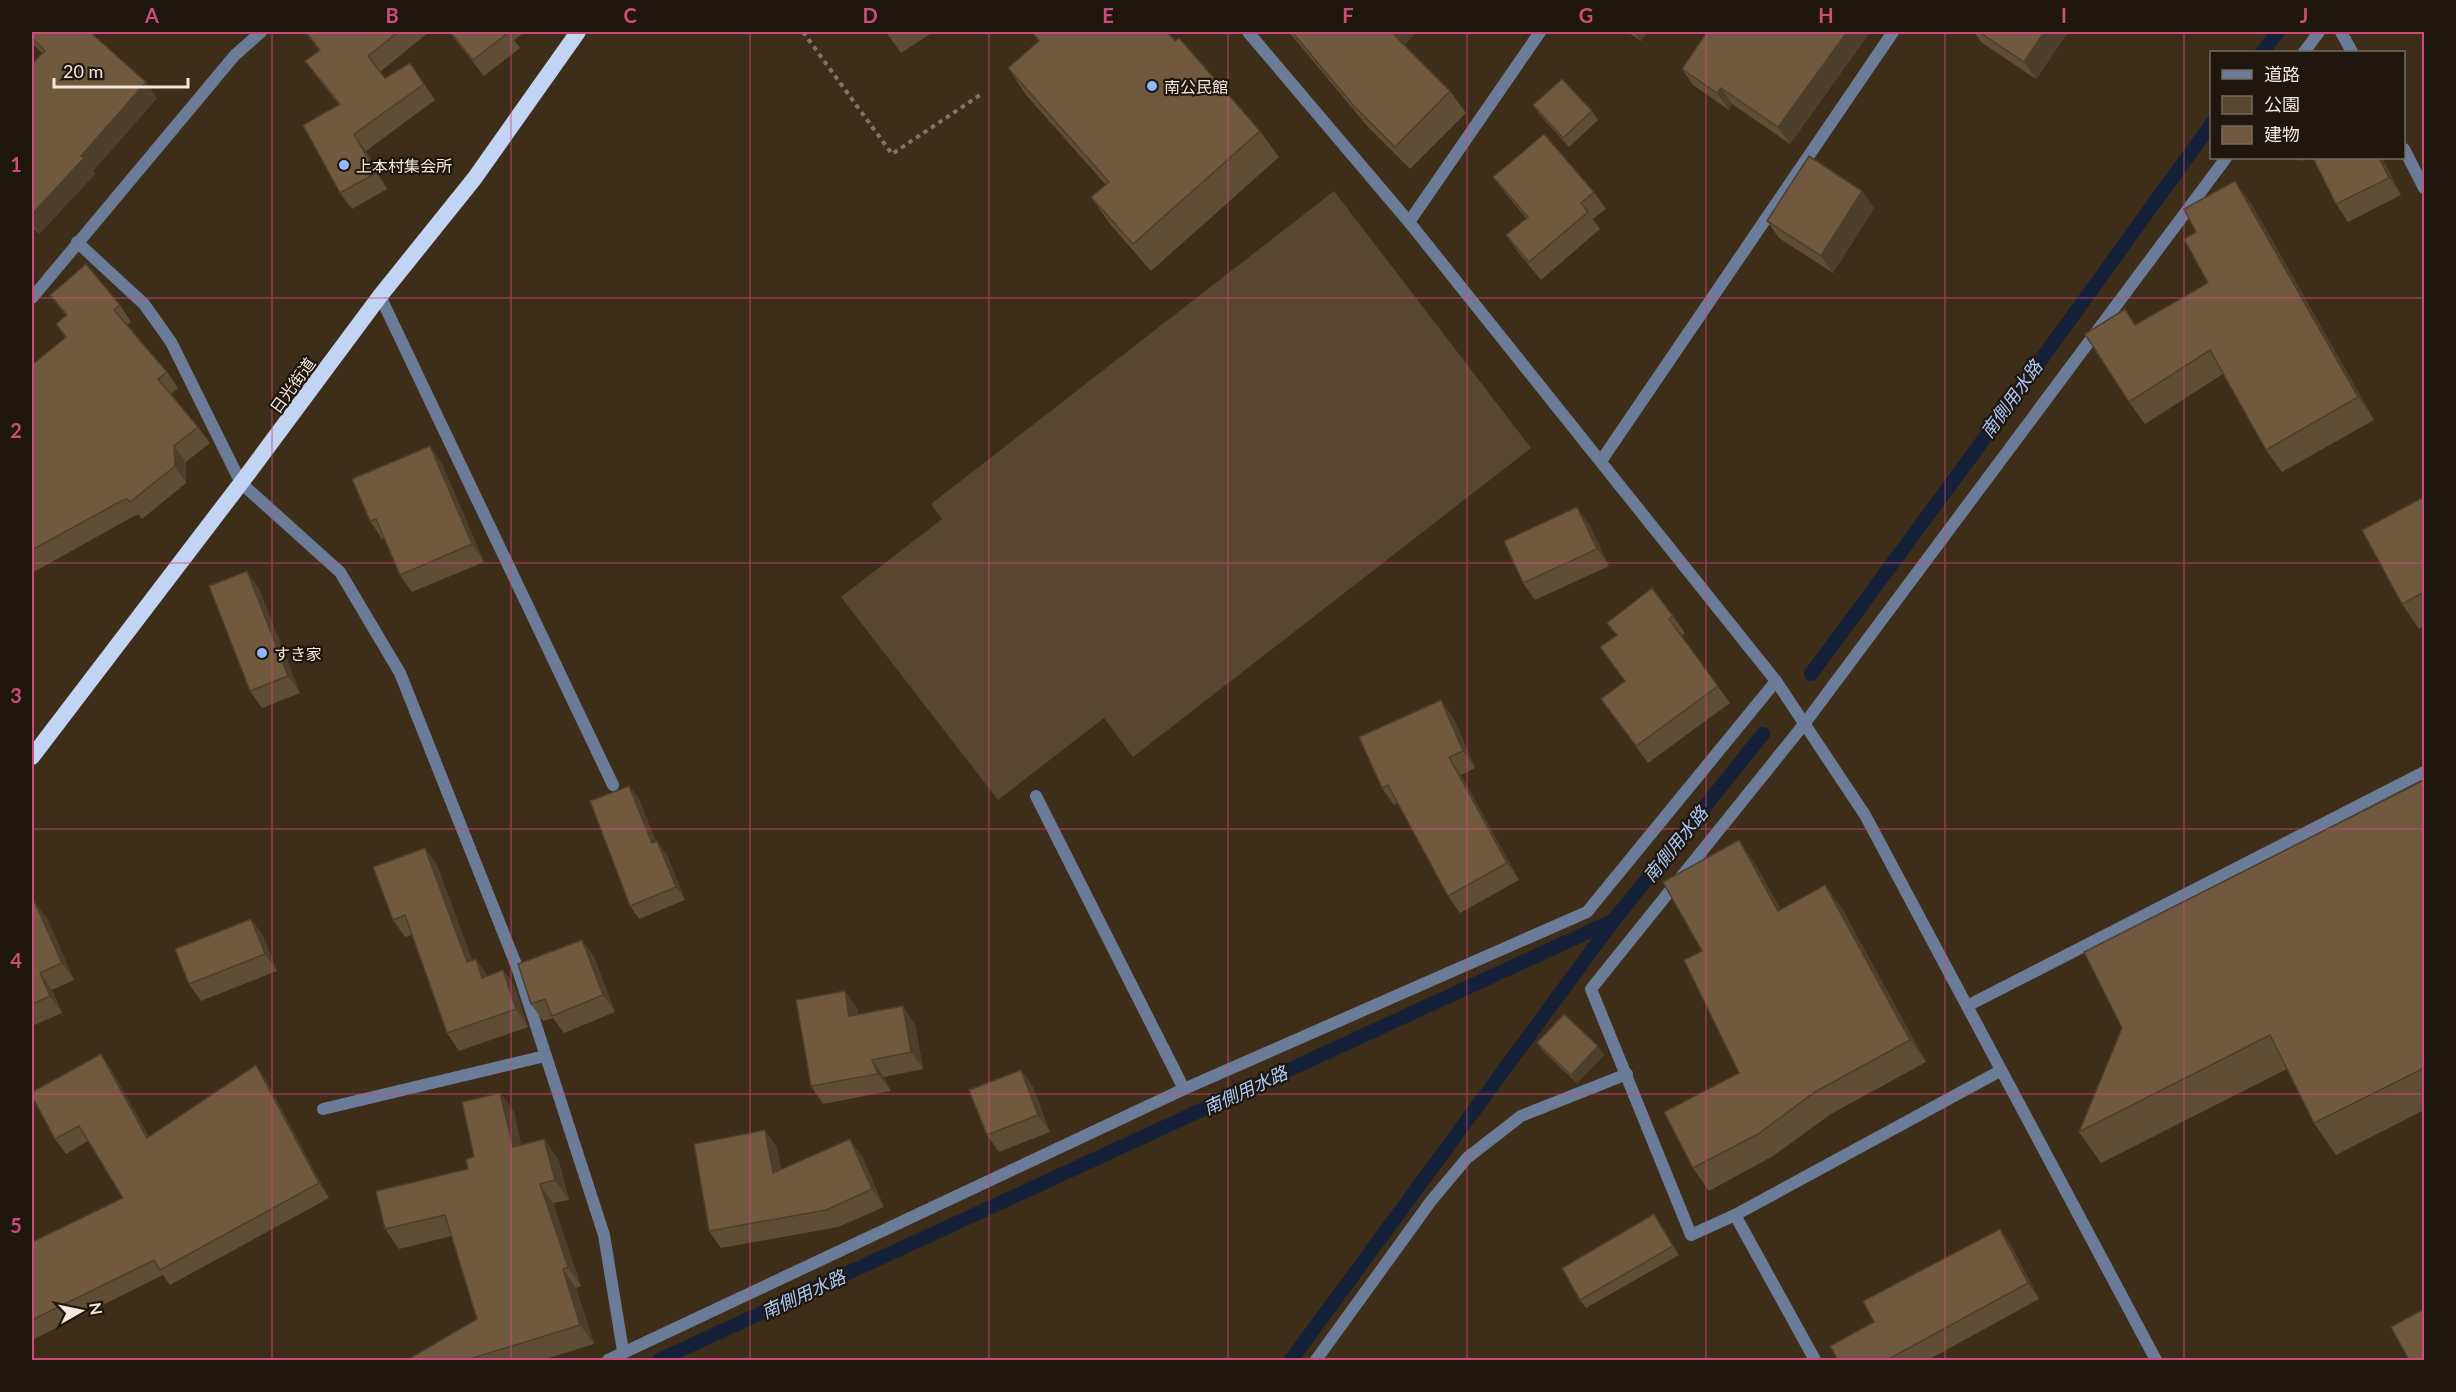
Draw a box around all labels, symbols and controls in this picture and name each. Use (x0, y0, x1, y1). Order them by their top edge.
text: A (144, 3, 159, 27)
text: B (385, 3, 399, 27)
text: C (623, 3, 637, 27)
text: D (862, 3, 878, 27)
text: E (1102, 3, 1114, 27)
text: F (1342, 3, 1354, 27)
text: G (1579, 3, 1593, 27)
text: H (1818, 3, 1834, 27)
text: I (2061, 3, 2067, 27)
text: J (2300, 3, 2308, 27)
scale bar (54, 51, 188, 89)
legend (2210, 51, 2405, 159)
text: 20 m (63, 60, 103, 82)
text: 道路 (2264, 63, 2300, 85)
place label: 南公民館 (1164, 77, 1228, 96)
marker: 南公民館 (1145, 79, 1159, 93)
text: 公園 (2264, 93, 2300, 115)
text: 建物 (2264, 123, 2300, 145)
text: 1 (10, 152, 22, 176)
place label: 上本村集会所 (356, 156, 452, 175)
marker: 上本村集会所 (337, 158, 351, 172)
street label: 日光街道 (266, 354, 318, 416)
water label: 南側用水路 (1976, 355, 2048, 442)
text: 2 (10, 418, 22, 442)
place label: すき家 (274, 644, 322, 663)
marker: すき家 (255, 646, 269, 660)
text: 3 (10, 683, 22, 707)
water label: 南側用水路 (1638, 801, 1713, 886)
text: 4 (10, 948, 22, 972)
water label: 南側用水路 (1200, 1060, 1292, 1119)
text: 5 (10, 1213, 22, 1237)
water label: 南側用水路 (758, 1264, 850, 1323)
north arrow (51, 1281, 111, 1341)
text: N (86, 1301, 107, 1316)

